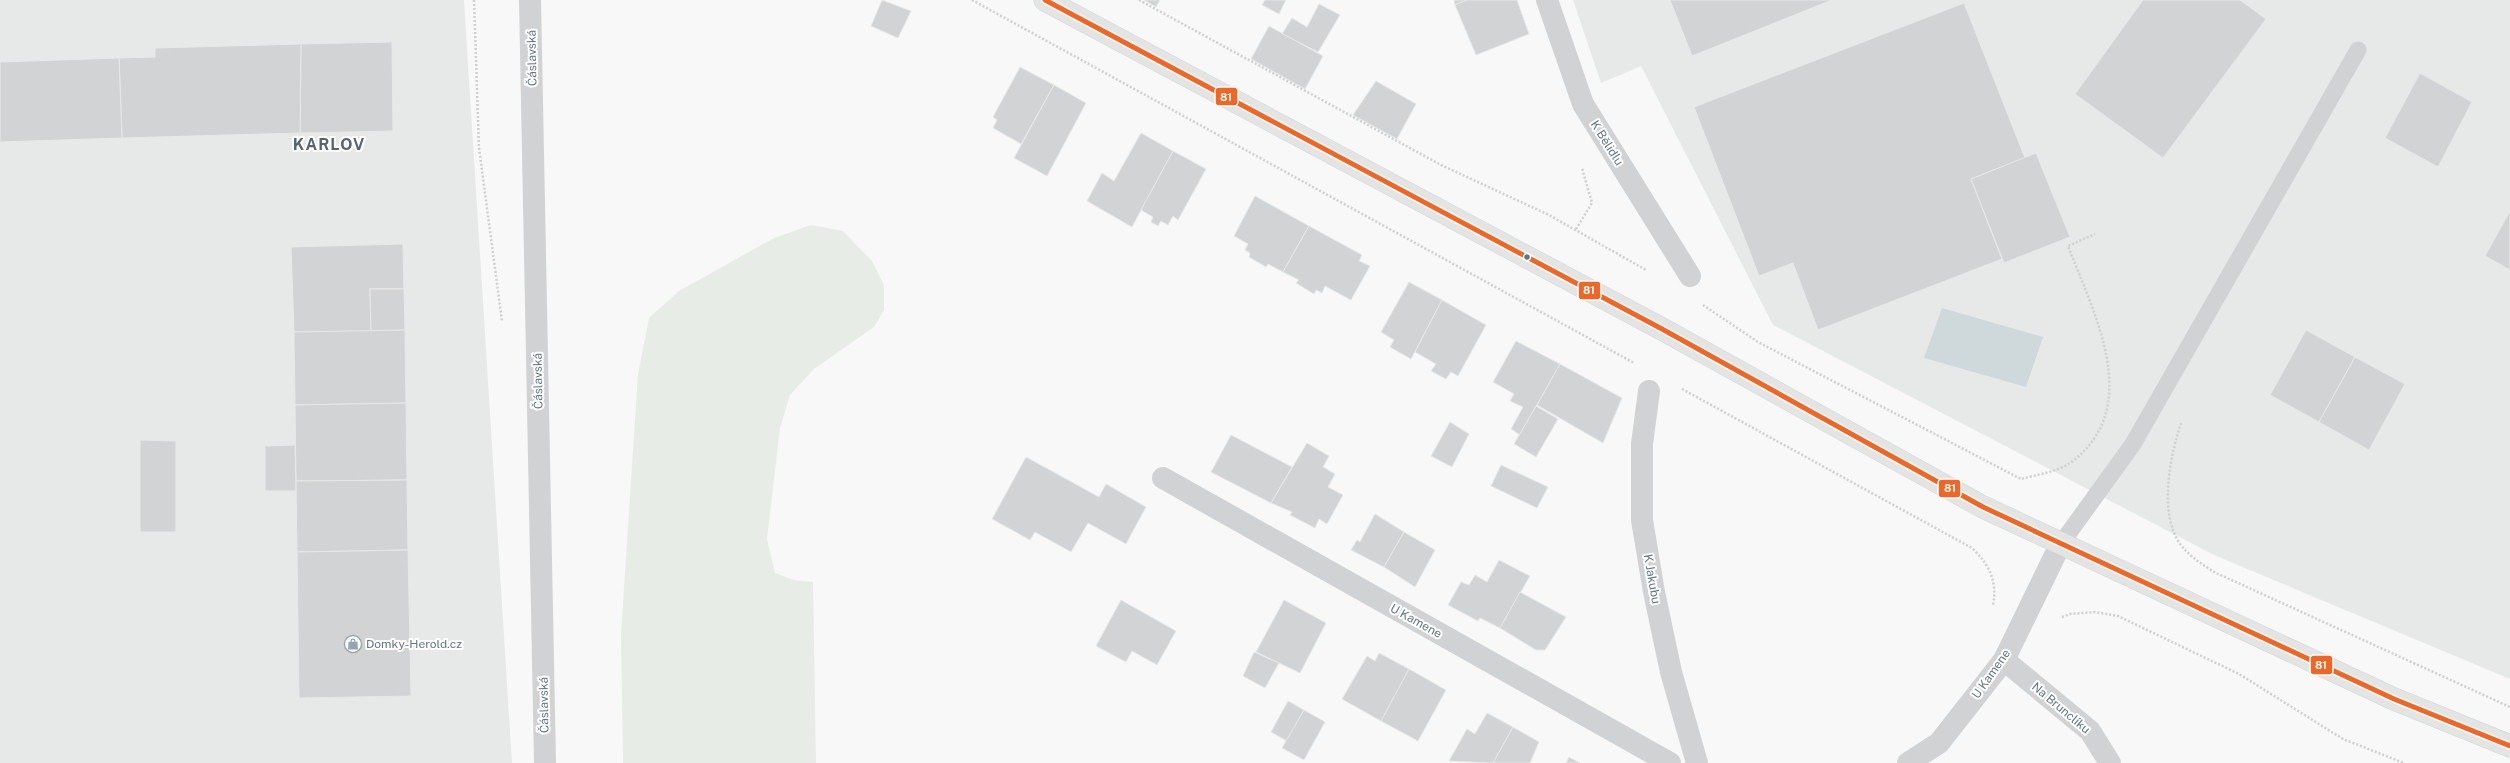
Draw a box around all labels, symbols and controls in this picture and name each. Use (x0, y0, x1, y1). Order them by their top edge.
street label: Čáslavská (525, 30, 539, 86)
line badge: 81 (1215, 87, 1238, 106)
text: 81 (1220, 91, 1232, 103)
street label: K Bělidlu (1588, 118, 1626, 168)
district label: KARLOV (293, 135, 365, 154)
unlabelled marker (1522, 252, 1532, 262)
line badge: 81 (1578, 281, 1601, 300)
text: 81 (1583, 284, 1595, 296)
street label: Čáslavská (531, 353, 545, 409)
line badge: 81 (1938, 479, 1961, 498)
text: 81 (1944, 482, 1956, 494)
street label: K Jakubu (1641, 553, 1663, 605)
street label: U Kamene (1388, 601, 1444, 641)
shop icon: Domky-Herold.cz (343, 634, 363, 654)
place label: Domky-Herold.cz (366, 637, 462, 651)
street label: U Kamene (1969, 647, 2013, 701)
line badge: 81 (2310, 655, 2333, 675)
text: 81 (2315, 659, 2327, 671)
street label: Čáslavská (537, 677, 551, 733)
street label: Na Brunclíku (2029, 680, 2093, 736)

